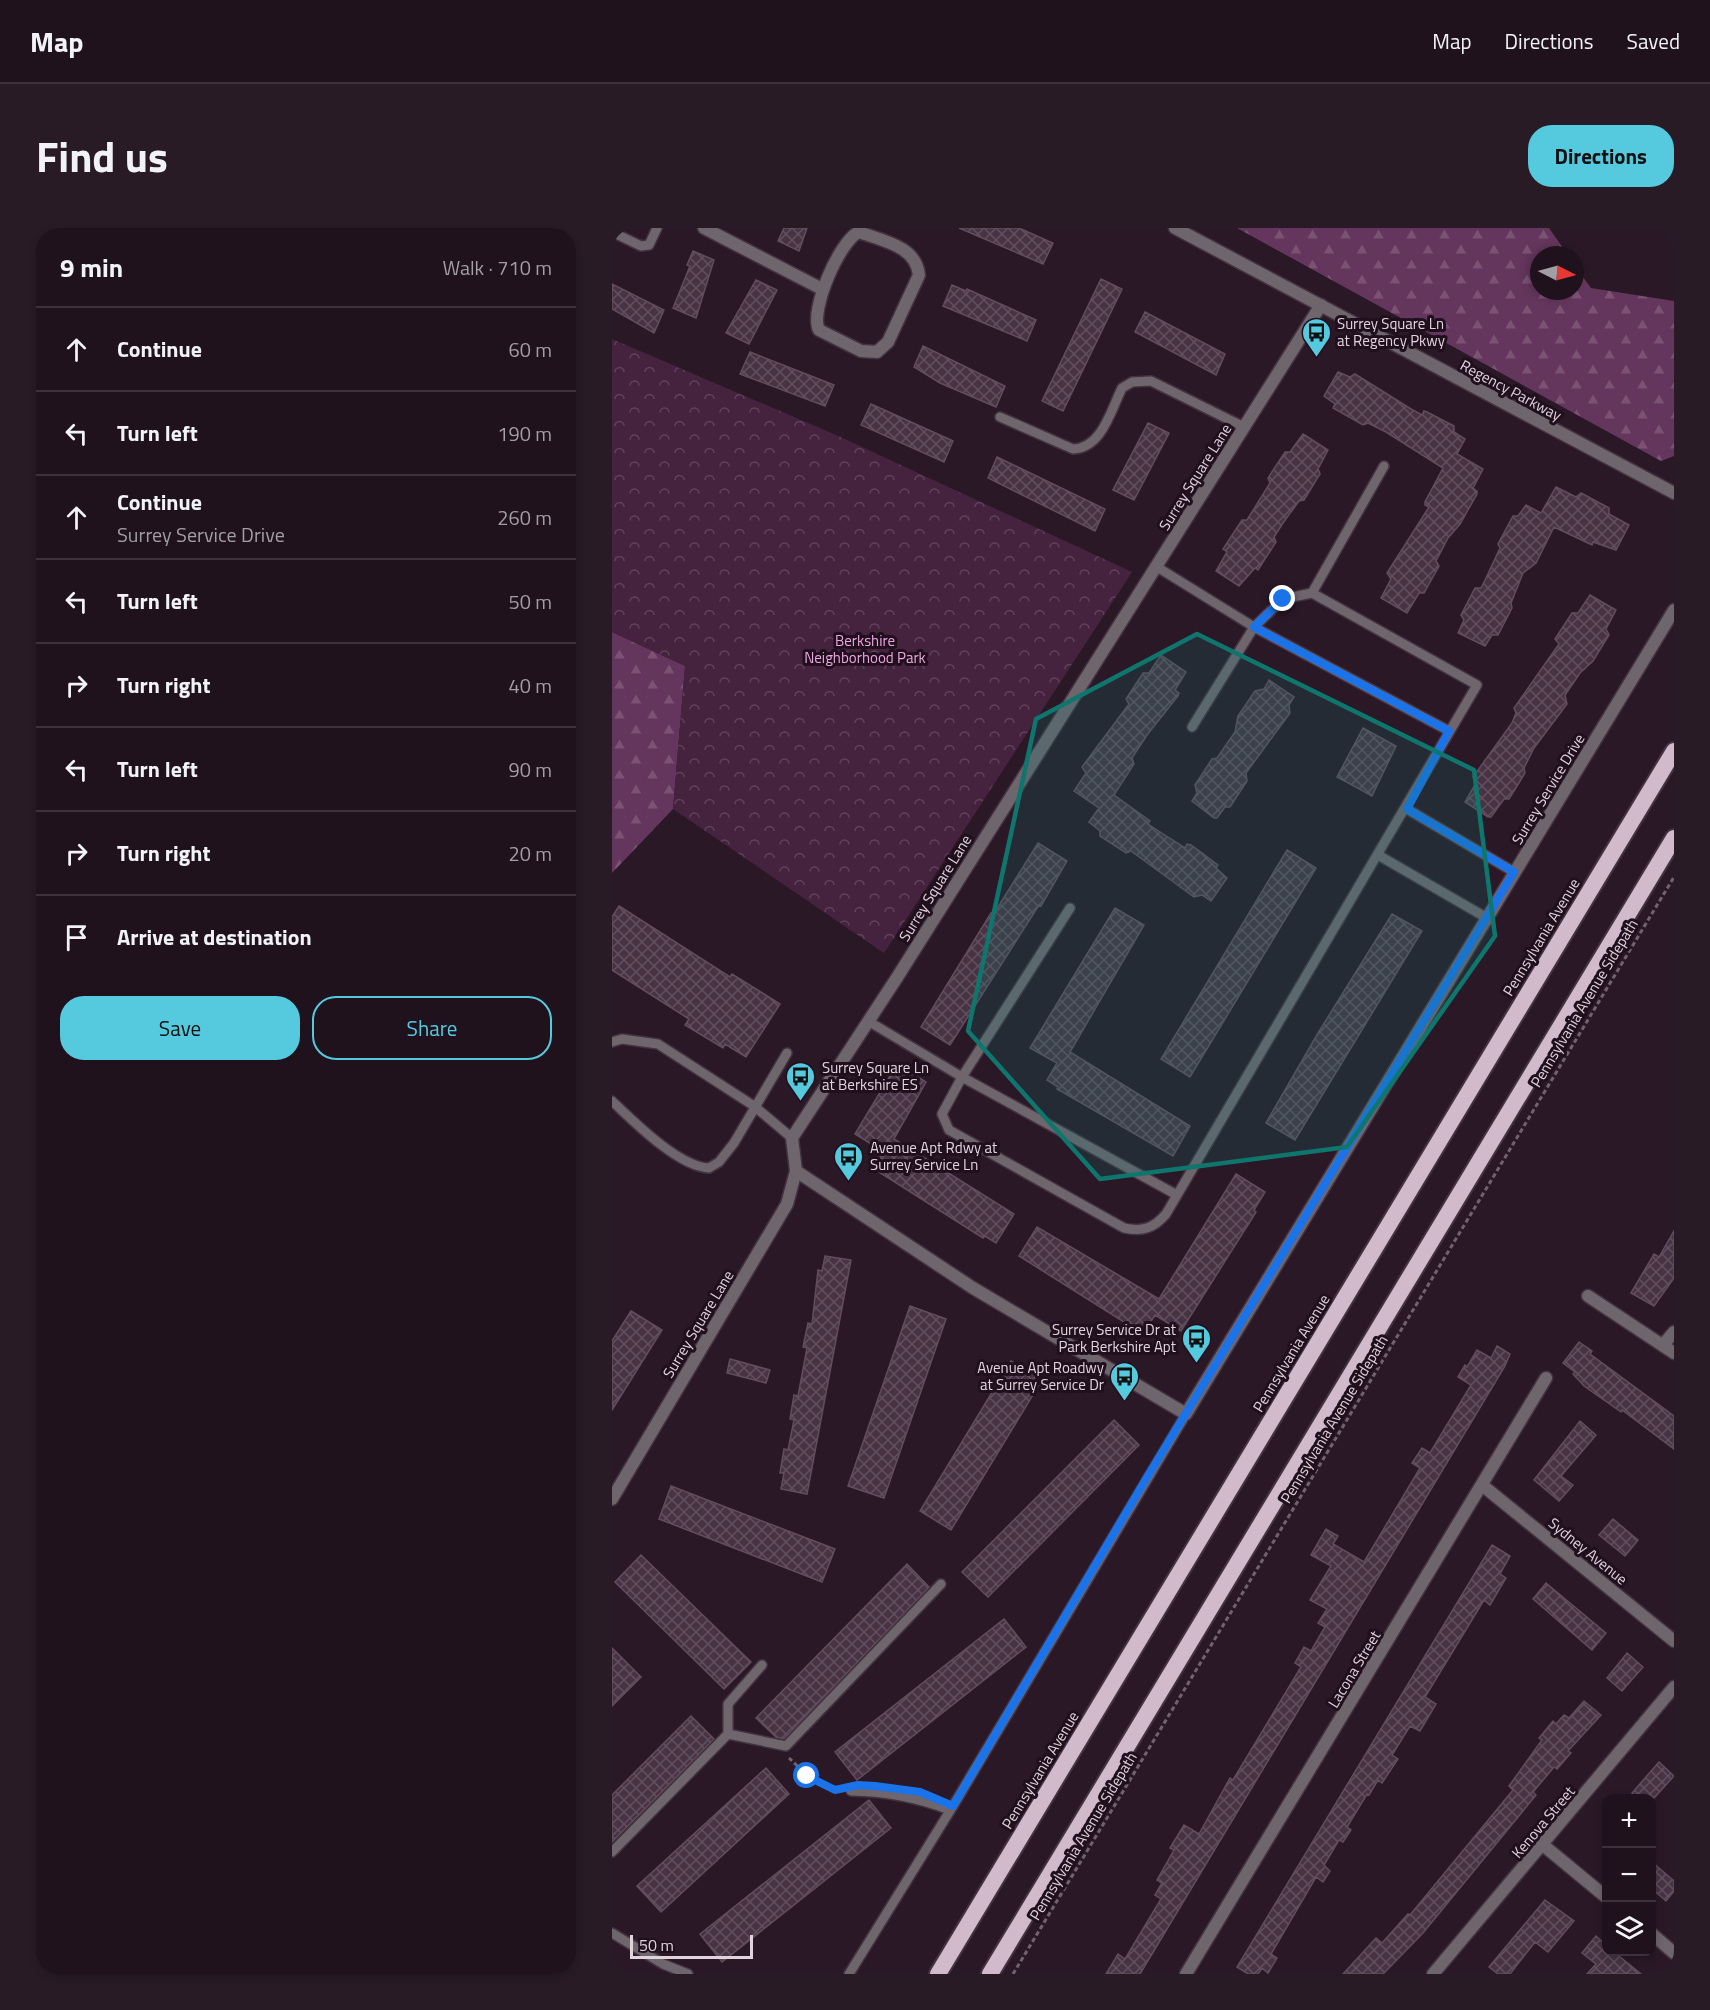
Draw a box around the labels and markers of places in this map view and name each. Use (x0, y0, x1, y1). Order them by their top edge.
place label: Surrey Square Ln at Regency Pkwy (1337, 312, 1445, 352)
bus stop icon: Surrey Square Ln at Regency Pkwy (1300, 316, 1332, 358)
place label: Surrey Square Ln at Berkshire ES (822, 1056, 929, 1096)
bus stop icon: Surrey Square Ln at Berkshire ES (785, 1060, 817, 1102)
place label: Avenue Apt Rdwy at Surrey Service Ln (870, 1136, 998, 1176)
bus stop icon: Avenue Apt Rdwy at Surrey Service Ln (833, 1140, 865, 1182)
place label: Surrey Service Dr at Park Berkshire Apt (1052, 1318, 1177, 1358)
bus stop icon: Surrey Service Dr at Park Berkshire Apt (1181, 1322, 1213, 1364)
place label: Avenue Apt Roadwy at Surrey Service Dr (977, 1356, 1104, 1396)
bus stop icon: Avenue Apt Roadwy at Surrey Service Dr (1109, 1360, 1141, 1402)

